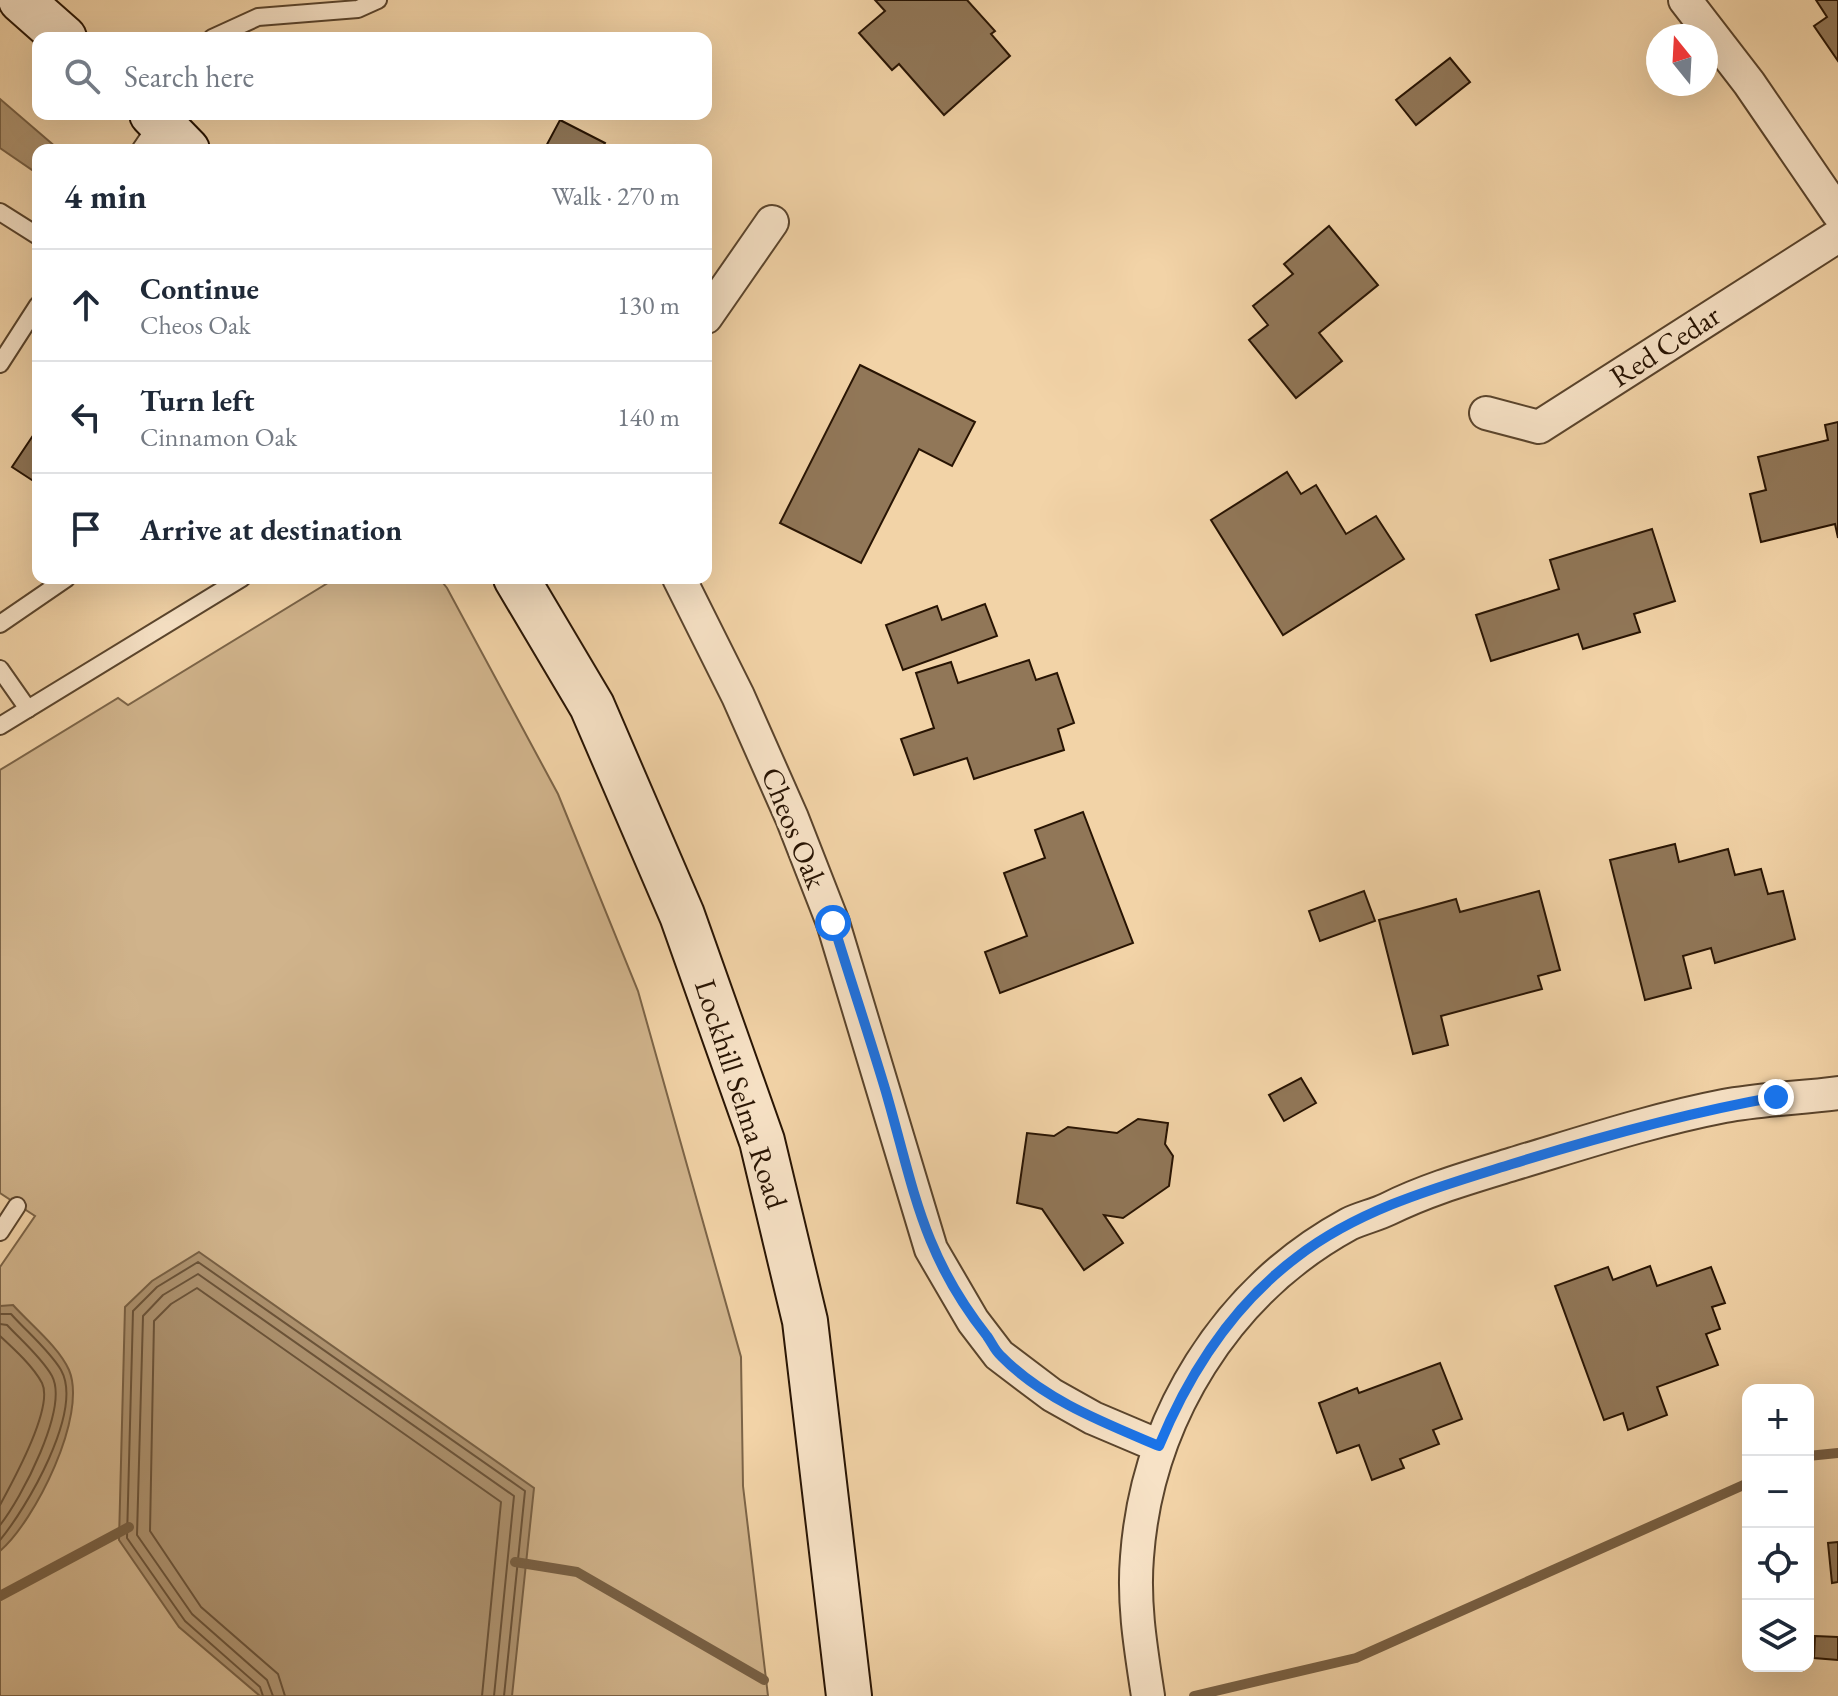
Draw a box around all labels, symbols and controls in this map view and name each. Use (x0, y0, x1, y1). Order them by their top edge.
north arrow (1646, 24, 1718, 96)
search box (32, 32, 712, 120)
icon: search (60, 54, 104, 98)
text: Search here (124, 57, 254, 96)
text: 4 min (64, 174, 147, 218)
text: Walk · 270 m (552, 179, 680, 213)
text: Continue (140, 269, 259, 308)
icon: ahead (64, 283, 108, 327)
text: 130 m (617, 288, 680, 322)
street label: Red Cedar (1602, 296, 1727, 396)
text: Cheos Oak (140, 308, 251, 342)
text: Turn left (140, 381, 254, 420)
icon: left (64, 395, 108, 439)
text: 140 m (617, 400, 680, 434)
text: Cinnamon Oak (140, 420, 297, 454)
icon: arrive (64, 507, 108, 551)
text: Arrive at destination (140, 510, 402, 549)
street label: Cheos Oak (752, 761, 837, 895)
route start (815, 905, 851, 941)
street label: Lockhill Selma Road (686, 974, 797, 1214)
route end (1758, 1079, 1794, 1115)
map controls (1742, 1384, 1814, 1672)
button: + (1742, 1384, 1814, 1456)
button: − (1742, 1456, 1814, 1528)
button: locate (1742, 1528, 1814, 1600)
button: layers (1742, 1600, 1814, 1672)

